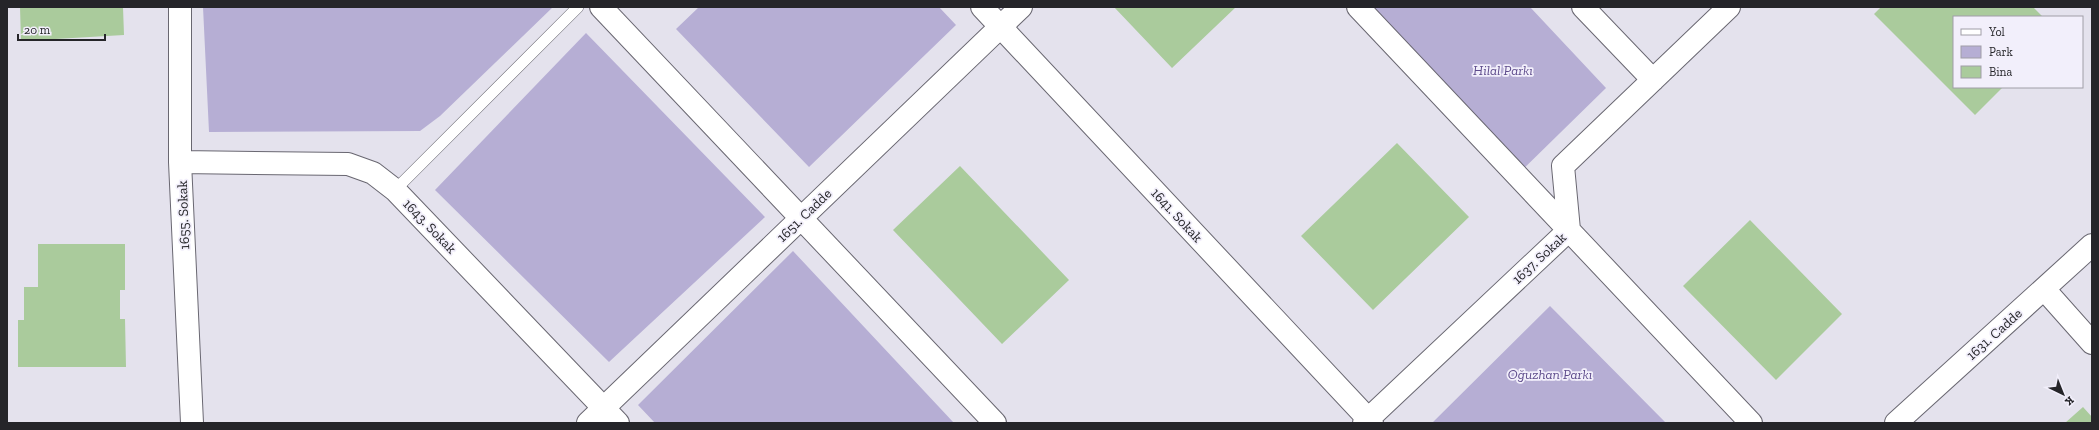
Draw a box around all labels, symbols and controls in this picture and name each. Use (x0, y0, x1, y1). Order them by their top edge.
scale bar (18, 16, 105, 42)
legend (1953, 16, 2083, 88)
text: 20 m (24, 23, 51, 37)
text: Yol (1988, 25, 2005, 39)
text: Park (1989, 45, 2014, 59)
park label: Hilal Parkı (1473, 62, 1533, 79)
text: Bina (1989, 65, 2012, 79)
street label: 1655. Sokak (174, 179, 193, 250)
street label: 1651. Cadde (774, 185, 835, 246)
street label: 1641. Sokak (1147, 185, 1206, 246)
street label: 1643. Sokak (399, 196, 460, 258)
street label: 1637. Sokak (1509, 229, 1570, 288)
street label: 1631. Cadde (1963, 305, 2026, 364)
park label: Oğuzhan Parkı (1508, 366, 1592, 383)
north arrow (2043, 374, 2083, 414)
text: K (2062, 394, 2077, 409)

